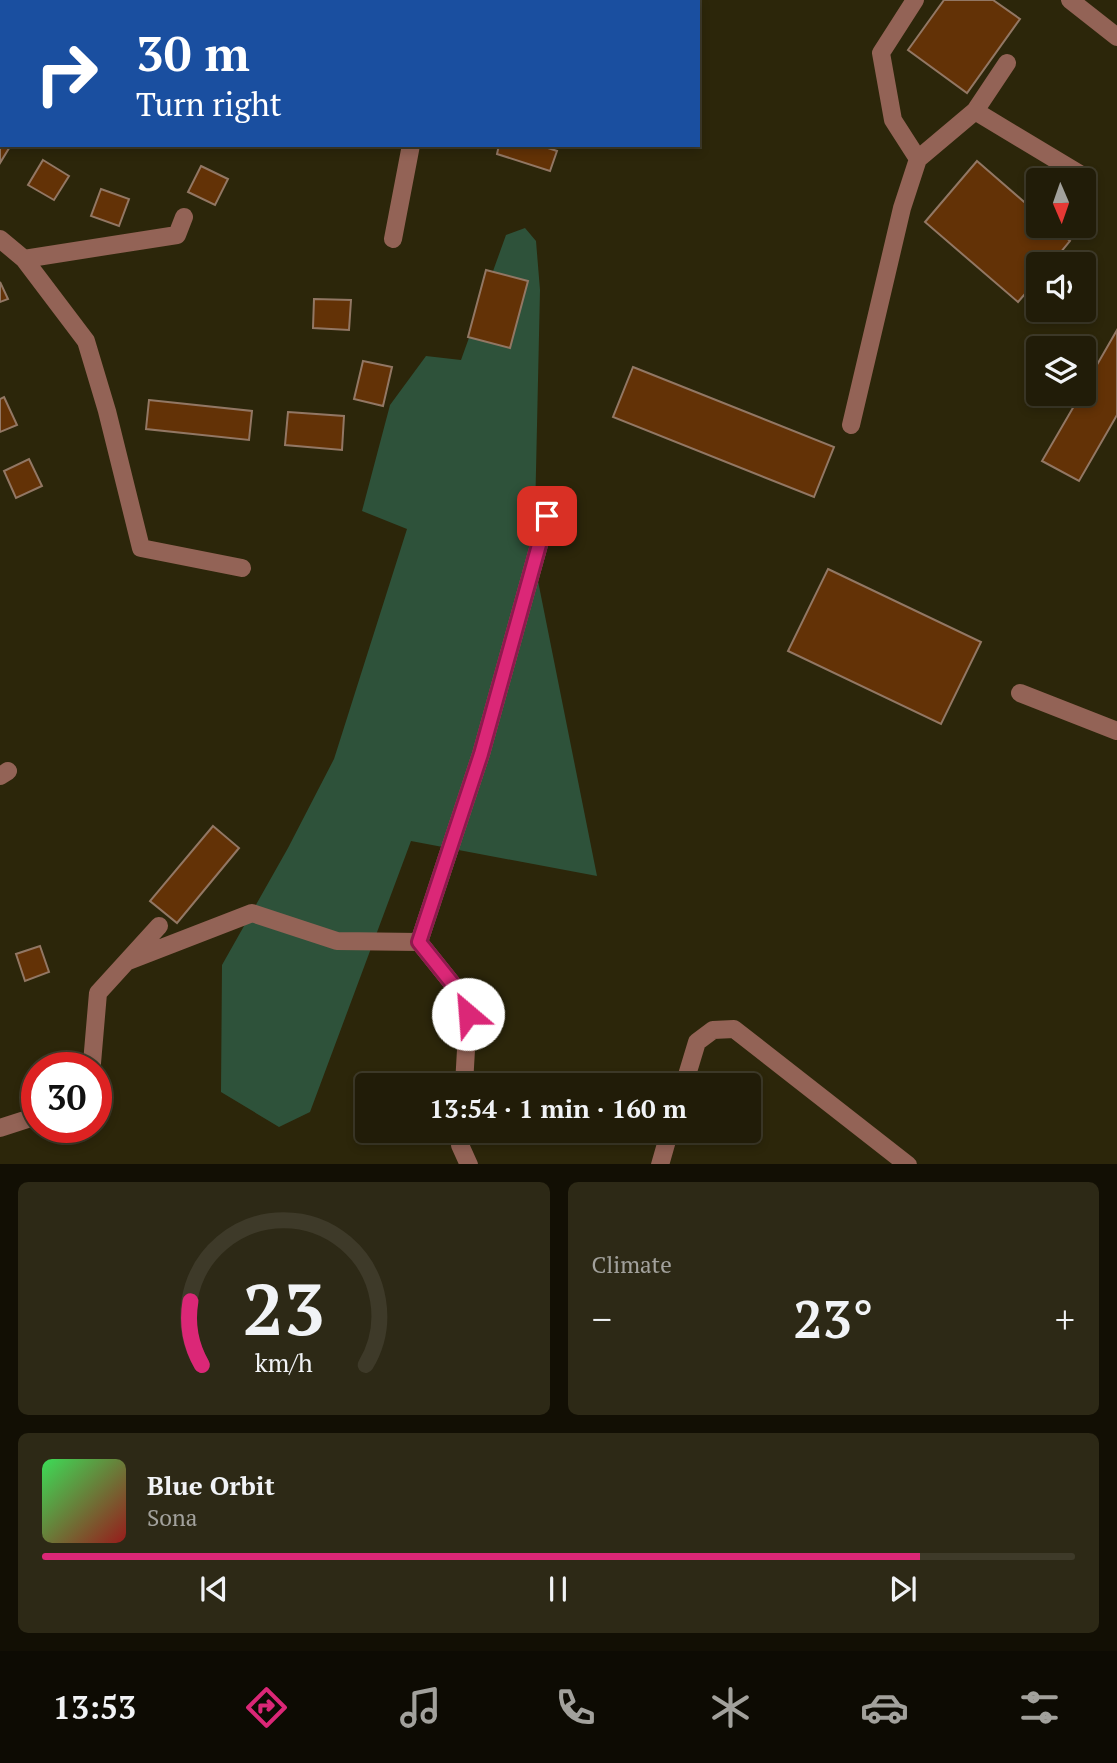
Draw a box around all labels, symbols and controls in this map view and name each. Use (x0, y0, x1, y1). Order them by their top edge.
text: 30 m (136, 20, 250, 85)
icon: right (21, 28, 112, 119)
text: Turn right (136, 83, 282, 125)
north arrow (1026, 168, 1096, 238)
map controls (1026, 168, 1096, 406)
button: sound (1026, 252, 1096, 322)
button: layers (1026, 336, 1096, 406)
pin (517, 486, 577, 546)
icon: arrive (528, 497, 566, 535)
position arrow (431, 977, 505, 1051)
speed limit sign: 30 (21, 1052, 112, 1143)
text: 13:54 · 1 min · 160 m (429, 1091, 687, 1125)
text: Climate (592, 1249, 672, 1280)
text: 23 (243, 1259, 325, 1356)
text: 23° (793, 1284, 873, 1353)
text: − (592, 1294, 612, 1344)
text: + (1055, 1294, 1075, 1344)
text: km/h (255, 1345, 313, 1378)
text: Blue Orbit (147, 1468, 275, 1502)
text: Sona (147, 1502, 197, 1533)
icon: previous (195, 1570, 233, 1608)
icon: pause (539, 1570, 577, 1608)
icon: next (884, 1570, 922, 1608)
icon: directions (242, 1683, 291, 1732)
icon: music (396, 1683, 445, 1732)
icon: phone (551, 1683, 600, 1732)
icon: climate (706, 1683, 755, 1732)
icon: car (860, 1683, 909, 1732)
icon: filters (1015, 1683, 1064, 1732)
text: 13:53 (53, 1686, 136, 1728)

